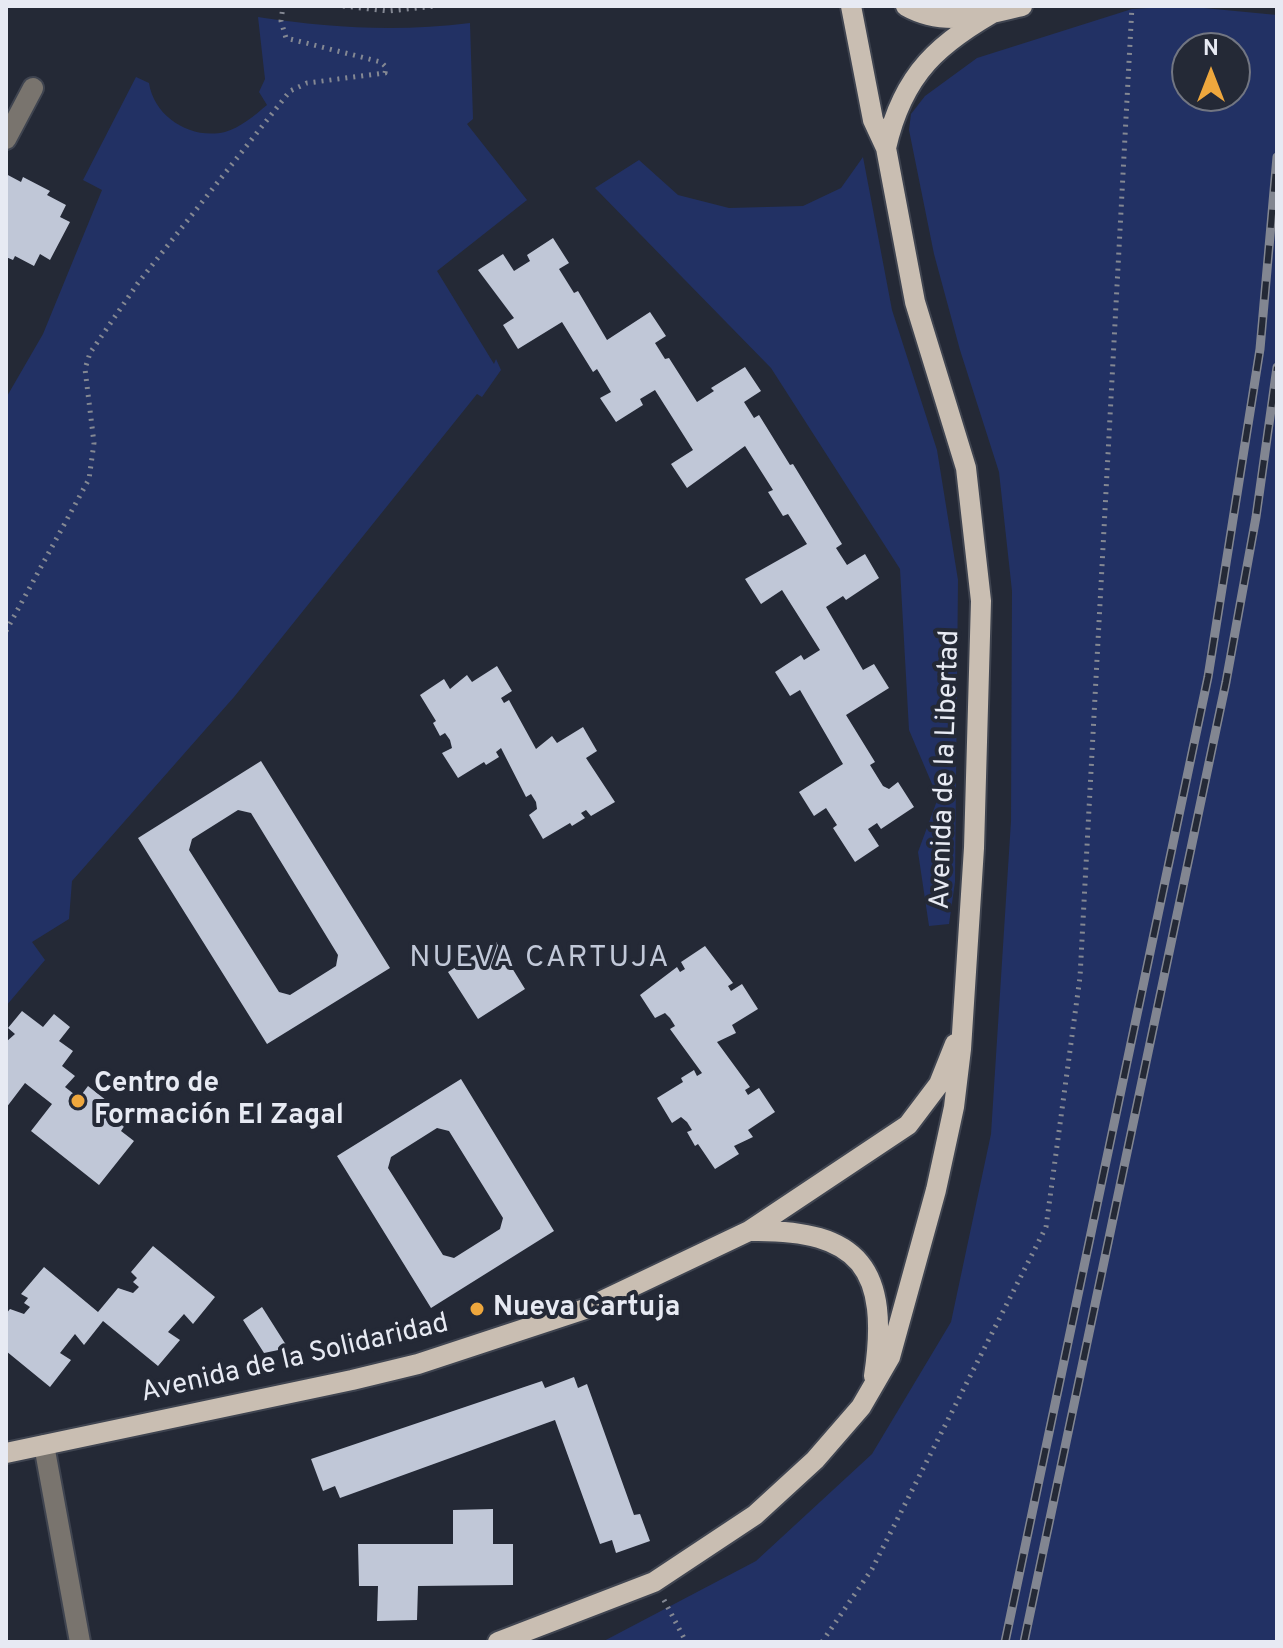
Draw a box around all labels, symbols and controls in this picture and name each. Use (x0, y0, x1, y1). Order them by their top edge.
north arrow (1171, 32, 1251, 112)
text: N (1203, 36, 1219, 63)
street label: Avenida de la Libertad (925, 630, 969, 910)
district label: NUEVA CARTUJA (409, 942, 671, 978)
place label: Centro de Formación El Zagal (94, 1068, 344, 1134)
marker: Centro de Formación El Zagal (69, 1092, 87, 1110)
place label: Nueva Cartuja (493, 1292, 680, 1326)
marker: Nueva Cartuja (468, 1300, 486, 1318)
street label: Avenida de la Solidaridad (138, 1308, 452, 1412)

